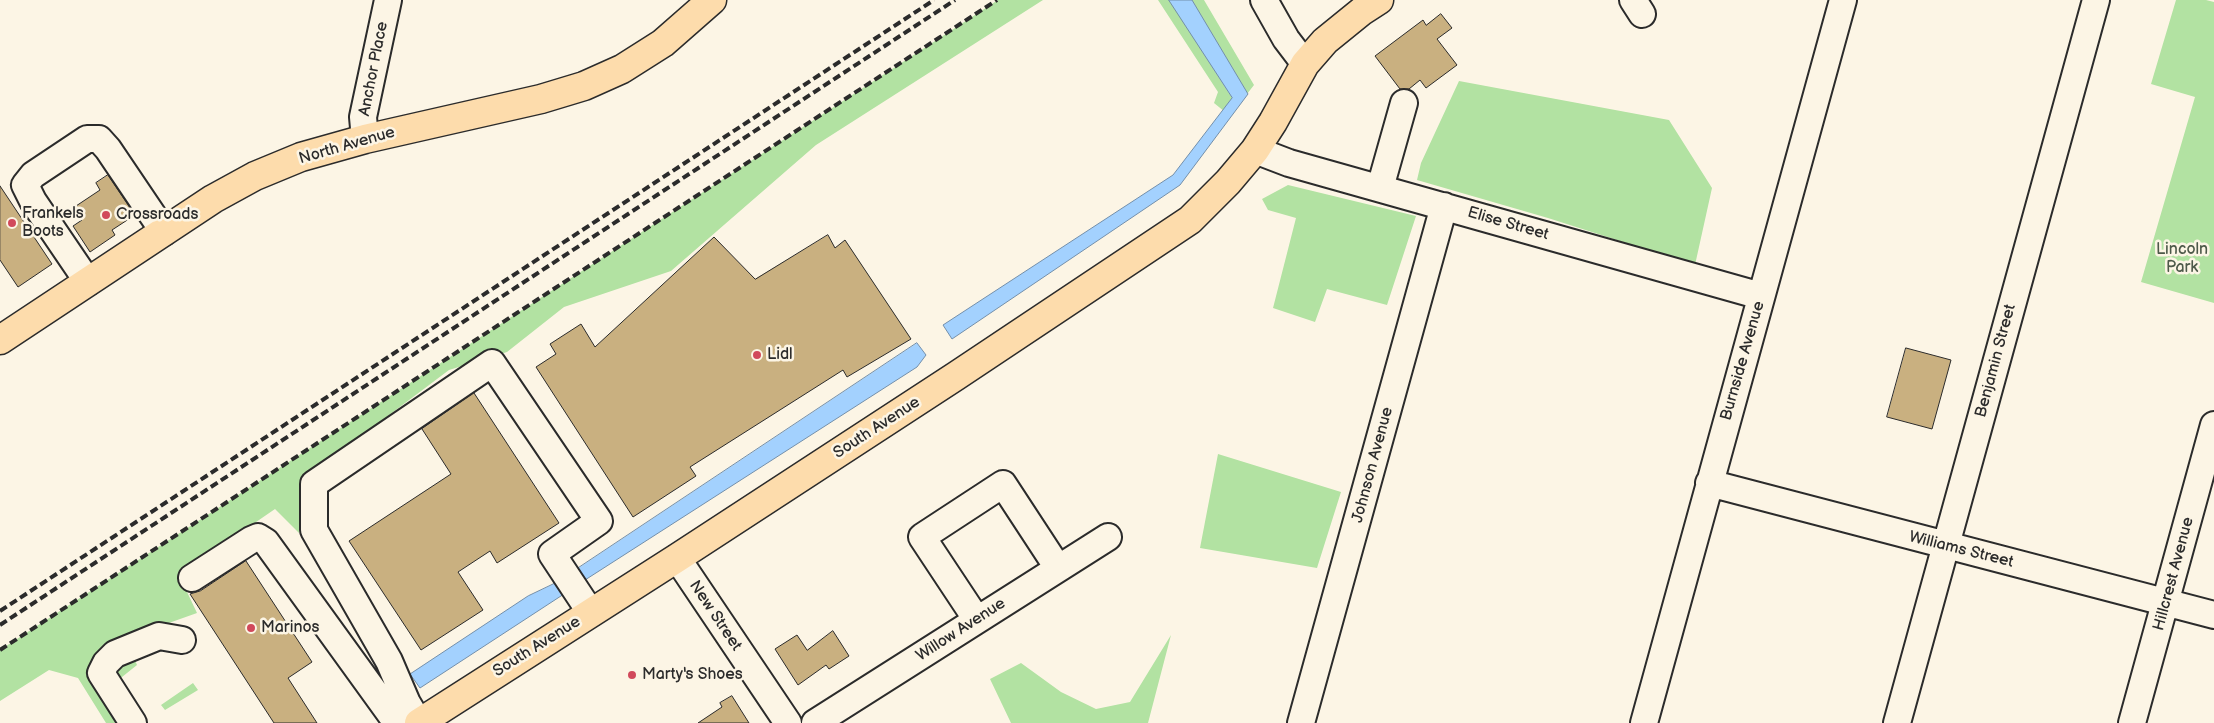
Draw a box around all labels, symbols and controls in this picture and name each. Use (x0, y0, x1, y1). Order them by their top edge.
street label: Anchor Place (355, 20, 393, 118)
street label: North Avenue (297, 123, 397, 169)
street label: Elise Street (1465, 203, 1551, 245)
place label: Frankels Boots (22, 204, 84, 242)
place label: Crossroads (116, 205, 198, 225)
marker: Crossroads (100, 209, 112, 221)
marker: Frankels Boots (6, 217, 18, 229)
park label: Lincoln Park (2156, 240, 2208, 278)
street label: Burnside Avenue (1717, 299, 1769, 423)
street label: Benjamin Street (1972, 302, 2020, 420)
place label: Lidl (767, 345, 793, 365)
marker: Lidl (751, 349, 763, 361)
street label: South Avenue (830, 393, 924, 463)
street label: Johnson Avenue (1348, 405, 1398, 525)
street label: Hillcrest Avenue (2150, 515, 2198, 633)
street label: Williams Street (1907, 528, 2015, 572)
street label: New Street (685, 577, 745, 655)
street label: Willow Avenue (913, 594, 1009, 666)
street label: South Avenue (490, 613, 584, 681)
place label: Marinos (261, 618, 319, 638)
marker: Marinos (245, 622, 257, 634)
place label: Marty's Shoes (642, 665, 743, 685)
marker: Marty's Shoes (626, 669, 638, 681)

